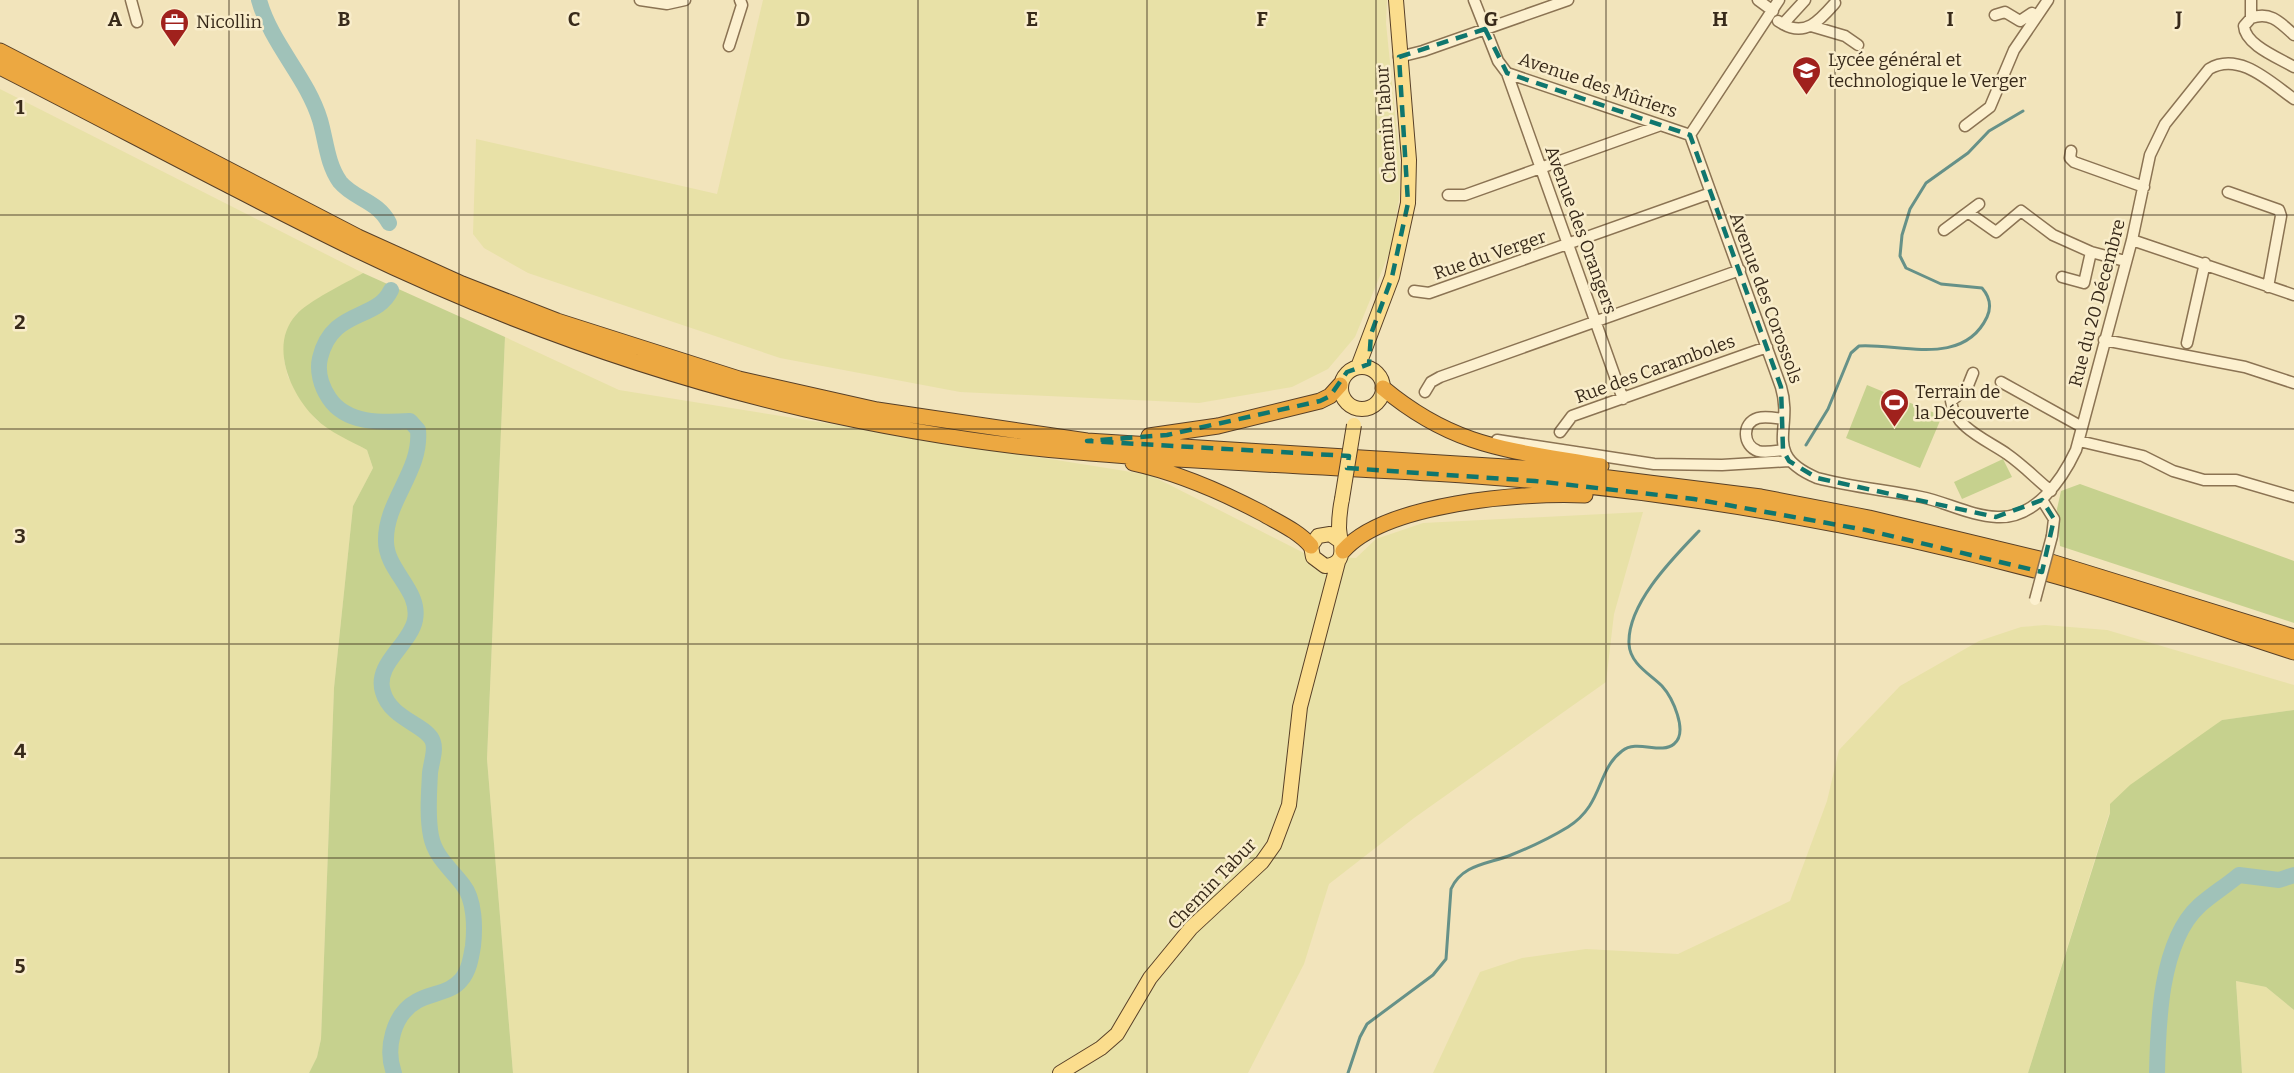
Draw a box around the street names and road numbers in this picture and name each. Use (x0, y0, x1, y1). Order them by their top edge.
street label: Avenue des Mûriers (1516, 48, 1680, 122)
street label: Chemin Tabur (1371, 64, 1401, 184)
street label: Avenue des Orangers (1540, 143, 1622, 317)
street label: Avenue des Corossols (1725, 210, 1807, 386)
street label: Rue du 20 Décembre (2064, 217, 2130, 389)
street label: Rue du Verger (1431, 225, 1549, 285)
street label: Rue des Caramboles (1572, 330, 1738, 408)
street label: Chemin Tabur (1163, 834, 1261, 934)

